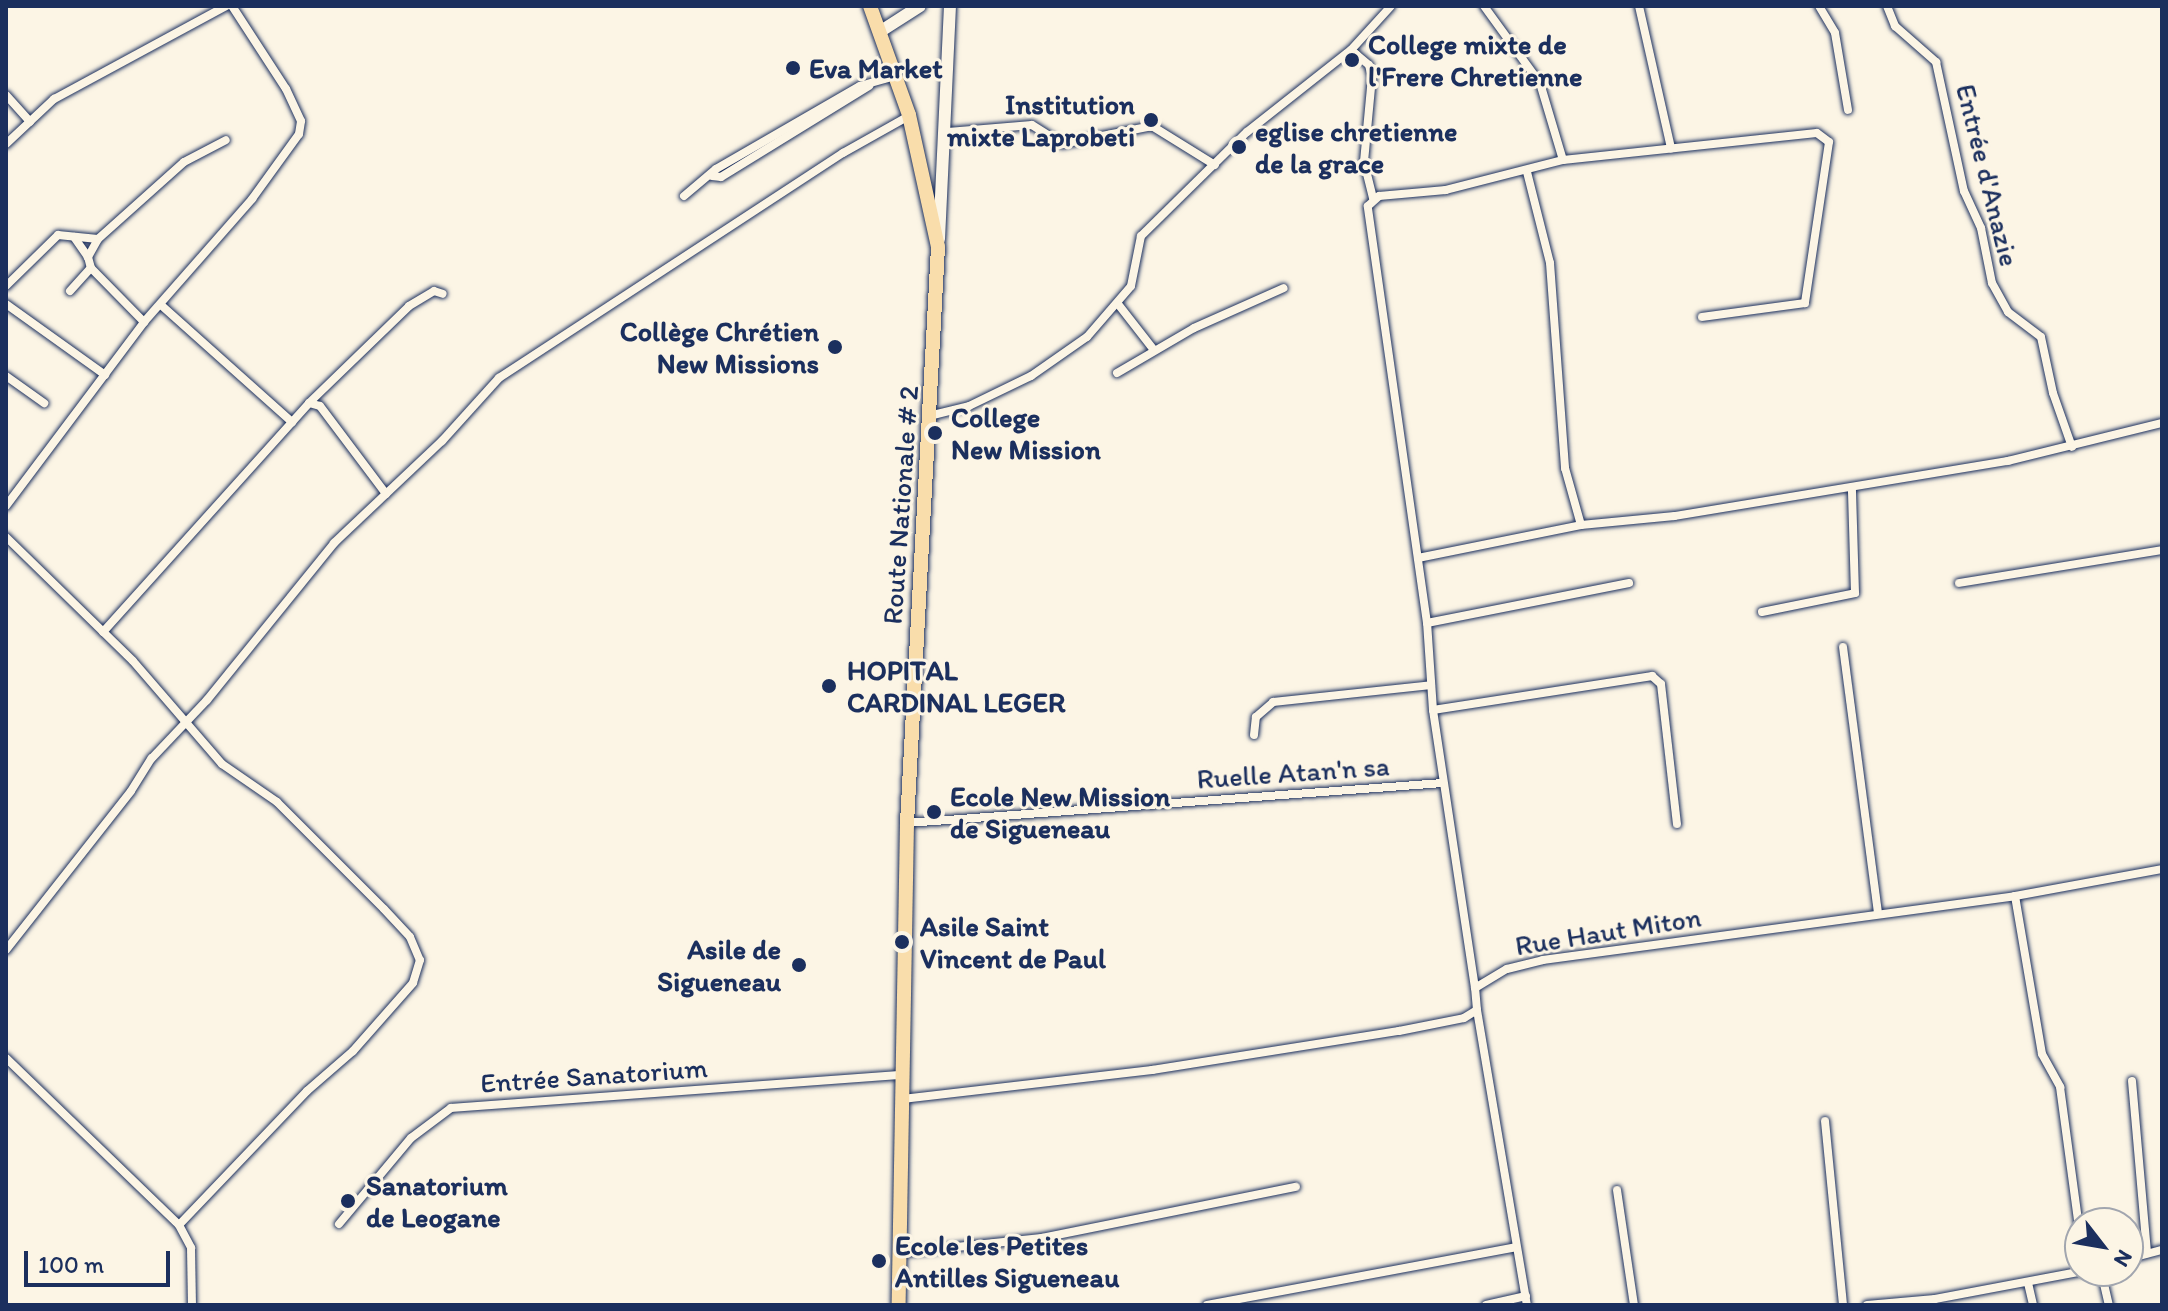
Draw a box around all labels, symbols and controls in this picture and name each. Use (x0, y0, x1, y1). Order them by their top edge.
place label: College mixte de l'Frere Chretienne (1368, 27, 1582, 93)
place label: Eva Market (809, 51, 944, 85)
marker: College mixte de l'Frere Chretienne (1343, 51, 1361, 69)
marker: Eva Market (784, 59, 802, 77)
street label: Entrée d'Anazie (1949, 80, 2027, 270)
place label: Institution mixte Laprobeti (947, 87, 1135, 153)
marker: Institution mixte Laprobeti (1142, 111, 1160, 129)
place label: eglise chretienne de la grace (1255, 114, 1457, 180)
marker: eglise chretienne de la grace (1230, 138, 1248, 156)
place label: Collège Chrétien New Missions (620, 314, 819, 380)
marker: Collège Chrétien New Missions (826, 338, 844, 356)
street label: Route Nationale # 2 (875, 385, 925, 625)
place label: College New Mission (951, 400, 1100, 466)
marker: College New Mission (926, 424, 944, 442)
place label: HOPITAL CARDINAL LEGER (847, 653, 1065, 719)
marker: HOPITAL CARDINAL LEGER (818, 675, 840, 697)
street label: Ruelle Atan'n sa (1195, 748, 1391, 796)
place label: Ecole New Mission de Sigueneau (950, 779, 1169, 845)
marker: Ecole New Mission de Sigueneau (925, 803, 943, 821)
street label: Rue Haut Miton (1513, 900, 1703, 962)
place label: Asile Saint Vincent de Paul (920, 909, 1106, 975)
marker: Asile Saint Vincent de Paul (891, 931, 913, 953)
place label: Asile de Sigueneau (657, 932, 781, 998)
marker: Asile de Sigueneau (788, 954, 810, 976)
street label: Entrée Sanatorium (479, 1050, 709, 1100)
place label: Sanatorium de Leogane (366, 1168, 508, 1234)
marker: Sanatorium de Leogane (337, 1190, 359, 1212)
north arrow (2064, 1207, 2144, 1287)
place label: Ecole les Petites Antilles Sigueneau (895, 1228, 1118, 1294)
scale bar (28, 1235, 174, 1285)
text: N (2108, 1245, 2139, 1272)
text: 100 m (38, 1250, 104, 1279)
marker: Ecole les Petites Antilles Sigueneau (870, 1252, 888, 1270)

